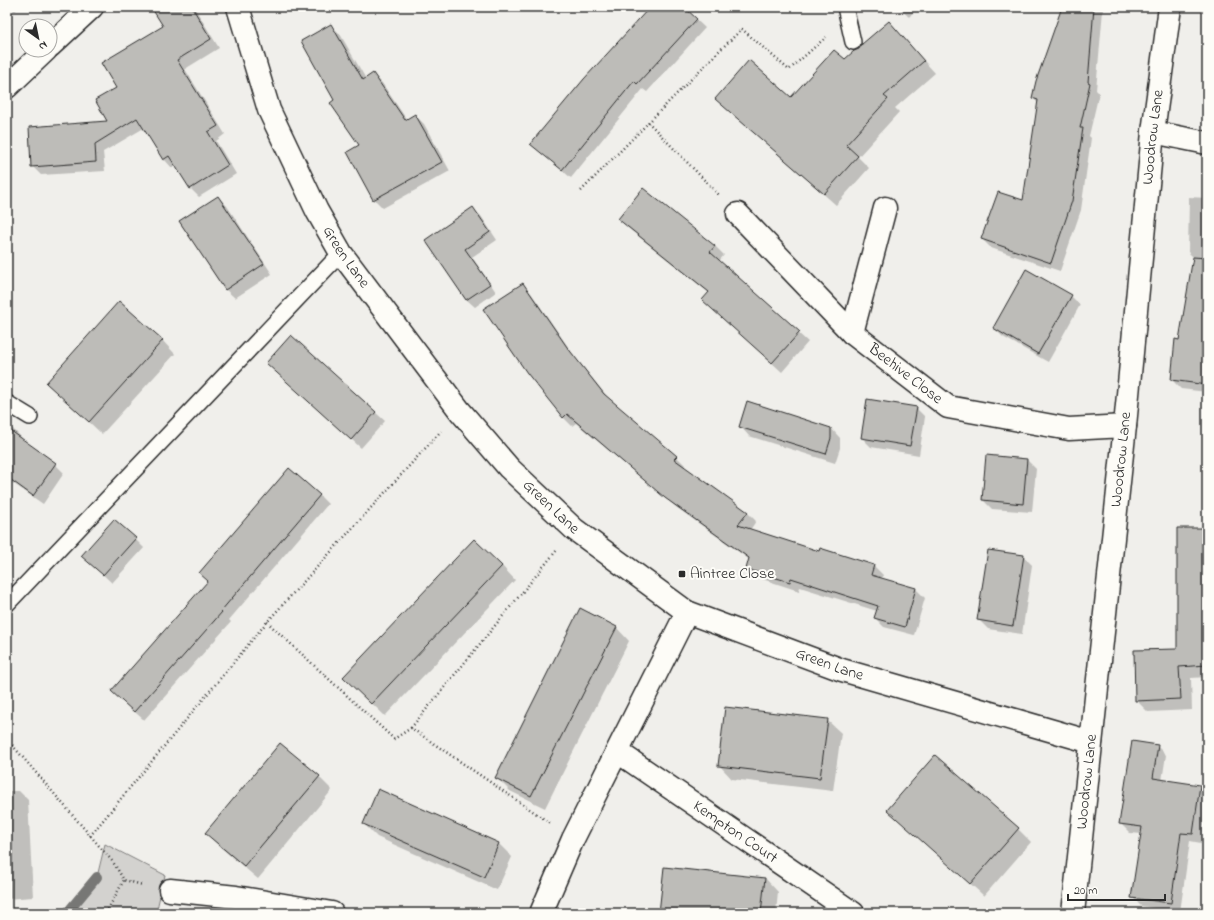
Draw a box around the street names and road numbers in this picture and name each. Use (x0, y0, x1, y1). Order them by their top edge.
street label: Woodrow Lane (1136, 87, 1171, 186)
street label: Green Lane (316, 222, 376, 294)
street label: Beehive Close (862, 337, 948, 411)
street label: Woodrow Lane (1104, 410, 1138, 508)
street label: Green Lane (517, 474, 585, 541)
street label: Green Lane (792, 642, 867, 688)
street label: Woodrow Lane (1070, 732, 1104, 831)
street label: Kempton Court (688, 795, 783, 870)

